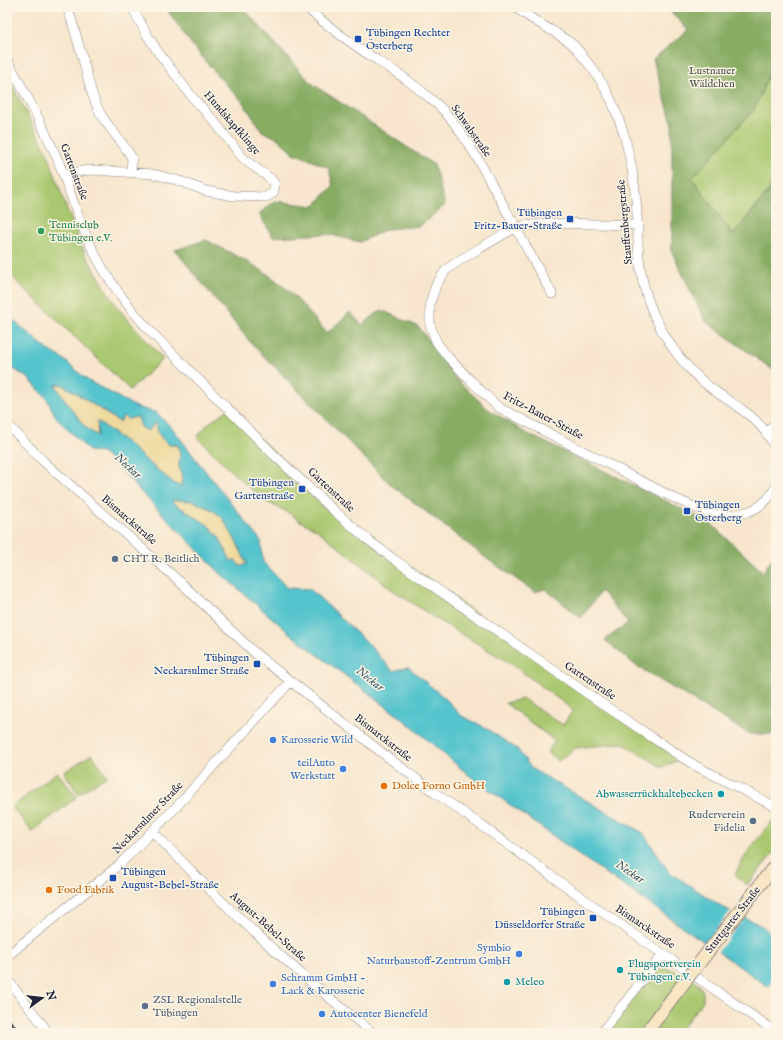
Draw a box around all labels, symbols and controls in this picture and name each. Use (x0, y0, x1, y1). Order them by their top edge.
place label: Tübingen Rechter Österberg (366, 26, 450, 53)
marker: Tübingen Rechter Österberg (353, 34, 363, 44)
park label: Lustnauer Wäldchen (689, 64, 735, 91)
street label: Hundskapfklinge (201, 88, 263, 158)
street label: Schwabstraße (448, 102, 494, 160)
street label: Gartenstraße (57, 142, 91, 202)
street label: Stauffenbergstraße (614, 179, 636, 265)
place label: Tübingen Fritz-Bauer-Straße (473, 206, 562, 233)
marker: Tübingen Fritz-Bauer-Straße (565, 214, 575, 224)
place label: Tennisclub Tübingen e.V. (49, 218, 112, 245)
marker: Tennisclub Tübingen e.V. (36, 226, 46, 236)
street label: Fritz-Bauer-Straße (501, 389, 585, 443)
water label: Neckar (111, 450, 145, 483)
street label: Gartenstraße (305, 465, 357, 515)
place label: Tübingen Gartenstraße (235, 476, 294, 503)
marker: Tübingen Gartenstraße (297, 484, 307, 494)
street label: Bismarckstraße (98, 492, 160, 548)
place label: Tübingen Österberg (695, 498, 743, 525)
marker: Tübingen Österberg (682, 506, 692, 516)
place label: CHT R. Beitlich (123, 552, 200, 566)
marker: CHT R. Beitlich (110, 554, 120, 564)
place label: Tübingen Neckarsulmer Straße (154, 651, 249, 678)
marker: Tübingen Neckarsulmer Straße (252, 659, 262, 669)
street label: Gartenstraße (561, 659, 619, 703)
water label: Neckar (353, 663, 388, 695)
street label: Bismarckstraße (351, 711, 415, 765)
place label: Karosserie Wild (281, 733, 353, 747)
marker: Karosserie Wild (268, 735, 278, 745)
place label: teilAuto Werkstatt (290, 756, 335, 783)
marker: teilAuto Werkstatt (338, 764, 348, 774)
street label: Neckarsulmer Straße (110, 779, 186, 857)
place label: Dolce Forno GmbH (392, 779, 486, 793)
marker: Dolce Forno GmbH (379, 781, 389, 791)
place label: Abwasserrückhaltebecken (595, 787, 713, 801)
marker: Abwasserrückhaltebecken (716, 789, 726, 799)
place label: Ruderverein Fidelia (688, 808, 745, 835)
marker: Ruderverein Fidelia (748, 816, 758, 826)
water label: Neckar (613, 857, 648, 888)
place label: Tübingen August-Bebel-Straße (120, 865, 219, 892)
marker: Tübingen August-Bebel-Straße (108, 873, 118, 883)
place label: Food Fabrik (57, 883, 114, 897)
street label: Stuttgarter Straße (702, 884, 764, 956)
marker: Food Fabrik (44, 885, 54, 895)
street label: August-Bebel-Straße (226, 888, 309, 965)
street label: Bismarckstraße (612, 902, 678, 952)
place label: Tübingen Düsseldorfer Straße (495, 905, 585, 932)
marker: Tübingen Düsseldorfer Straße (588, 913, 598, 923)
place label: Symbio Naturbaustoff-Zentrum GmbH (367, 941, 512, 968)
marker: Symbio Naturbaustoff-Zentrum GmbH (514, 949, 524, 959)
place label: Flugsportverein Tübingen e.V. (628, 957, 701, 984)
marker: Flugsportverein Tübingen e.V. (615, 965, 625, 975)
place label: Schramm GmbH - Lack & Karosserie (281, 971, 365, 998)
place label: Meleo (515, 975, 544, 989)
marker: Meleo (502, 977, 512, 987)
north arrow (22, 978, 62, 1018)
marker: Schramm GmbH - Lack & Karosserie (268, 979, 278, 989)
text: N (42, 988, 59, 1003)
place label: ZSL Regionalstelle Tübingen (153, 993, 242, 1020)
marker: ZSL Regionalstelle Tübingen (140, 1001, 150, 1011)
place label: Autocenter Bienefeld (329, 1007, 428, 1021)
marker: Autocenter Bienefeld (317, 1009, 327, 1019)

